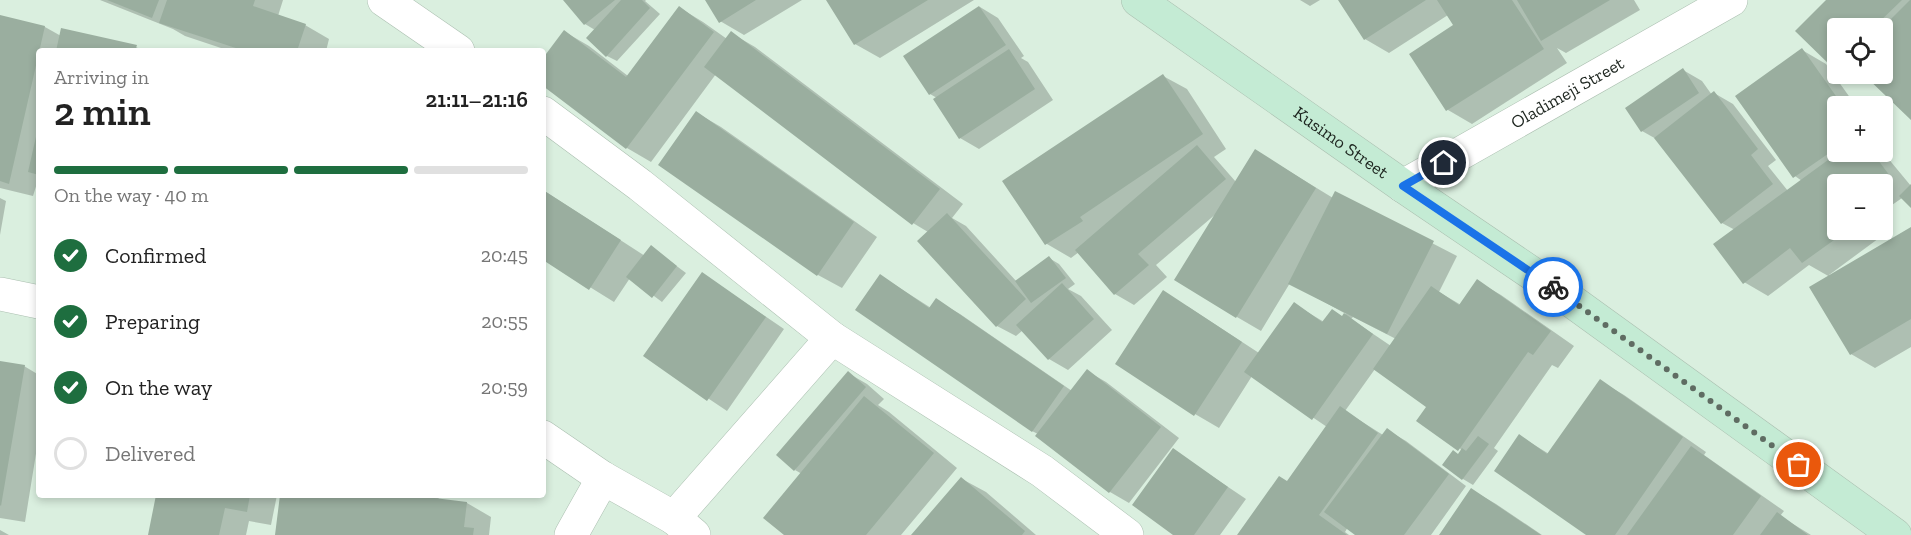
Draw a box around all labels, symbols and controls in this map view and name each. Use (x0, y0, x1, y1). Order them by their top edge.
map controls (1827, 18, 1893, 240)
button: locate (1827, 18, 1893, 84)
street label: Oladimeji Street (1507, 52, 1628, 134)
text: Arriving in (54, 65, 149, 89)
text: 21:11–21:16 (426, 86, 528, 113)
text: 2 min (54, 88, 151, 135)
button: + (1827, 96, 1893, 162)
street label: Kusimo Street (1289, 102, 1393, 183)
pin (1418, 137, 1469, 188)
icon: home (1427, 146, 1460, 179)
button: − (1827, 174, 1893, 240)
text: On the way · 40 m (54, 183, 209, 207)
icon: check (54, 239, 87, 272)
text: Confirmed (105, 242, 206, 269)
text: 20:45 (481, 243, 528, 267)
courier (1523, 257, 1583, 317)
icon: bike (1537, 271, 1570, 304)
icon: check (54, 305, 87, 338)
text: Preparing (105, 308, 200, 335)
text: 20:55 (481, 309, 528, 333)
icon: check (54, 371, 87, 404)
text: On the way (105, 374, 212, 401)
text: 20:59 (481, 375, 528, 399)
pin (1773, 439, 1824, 490)
text: Delivered (105, 440, 195, 467)
icon: bag (1782, 448, 1815, 481)

